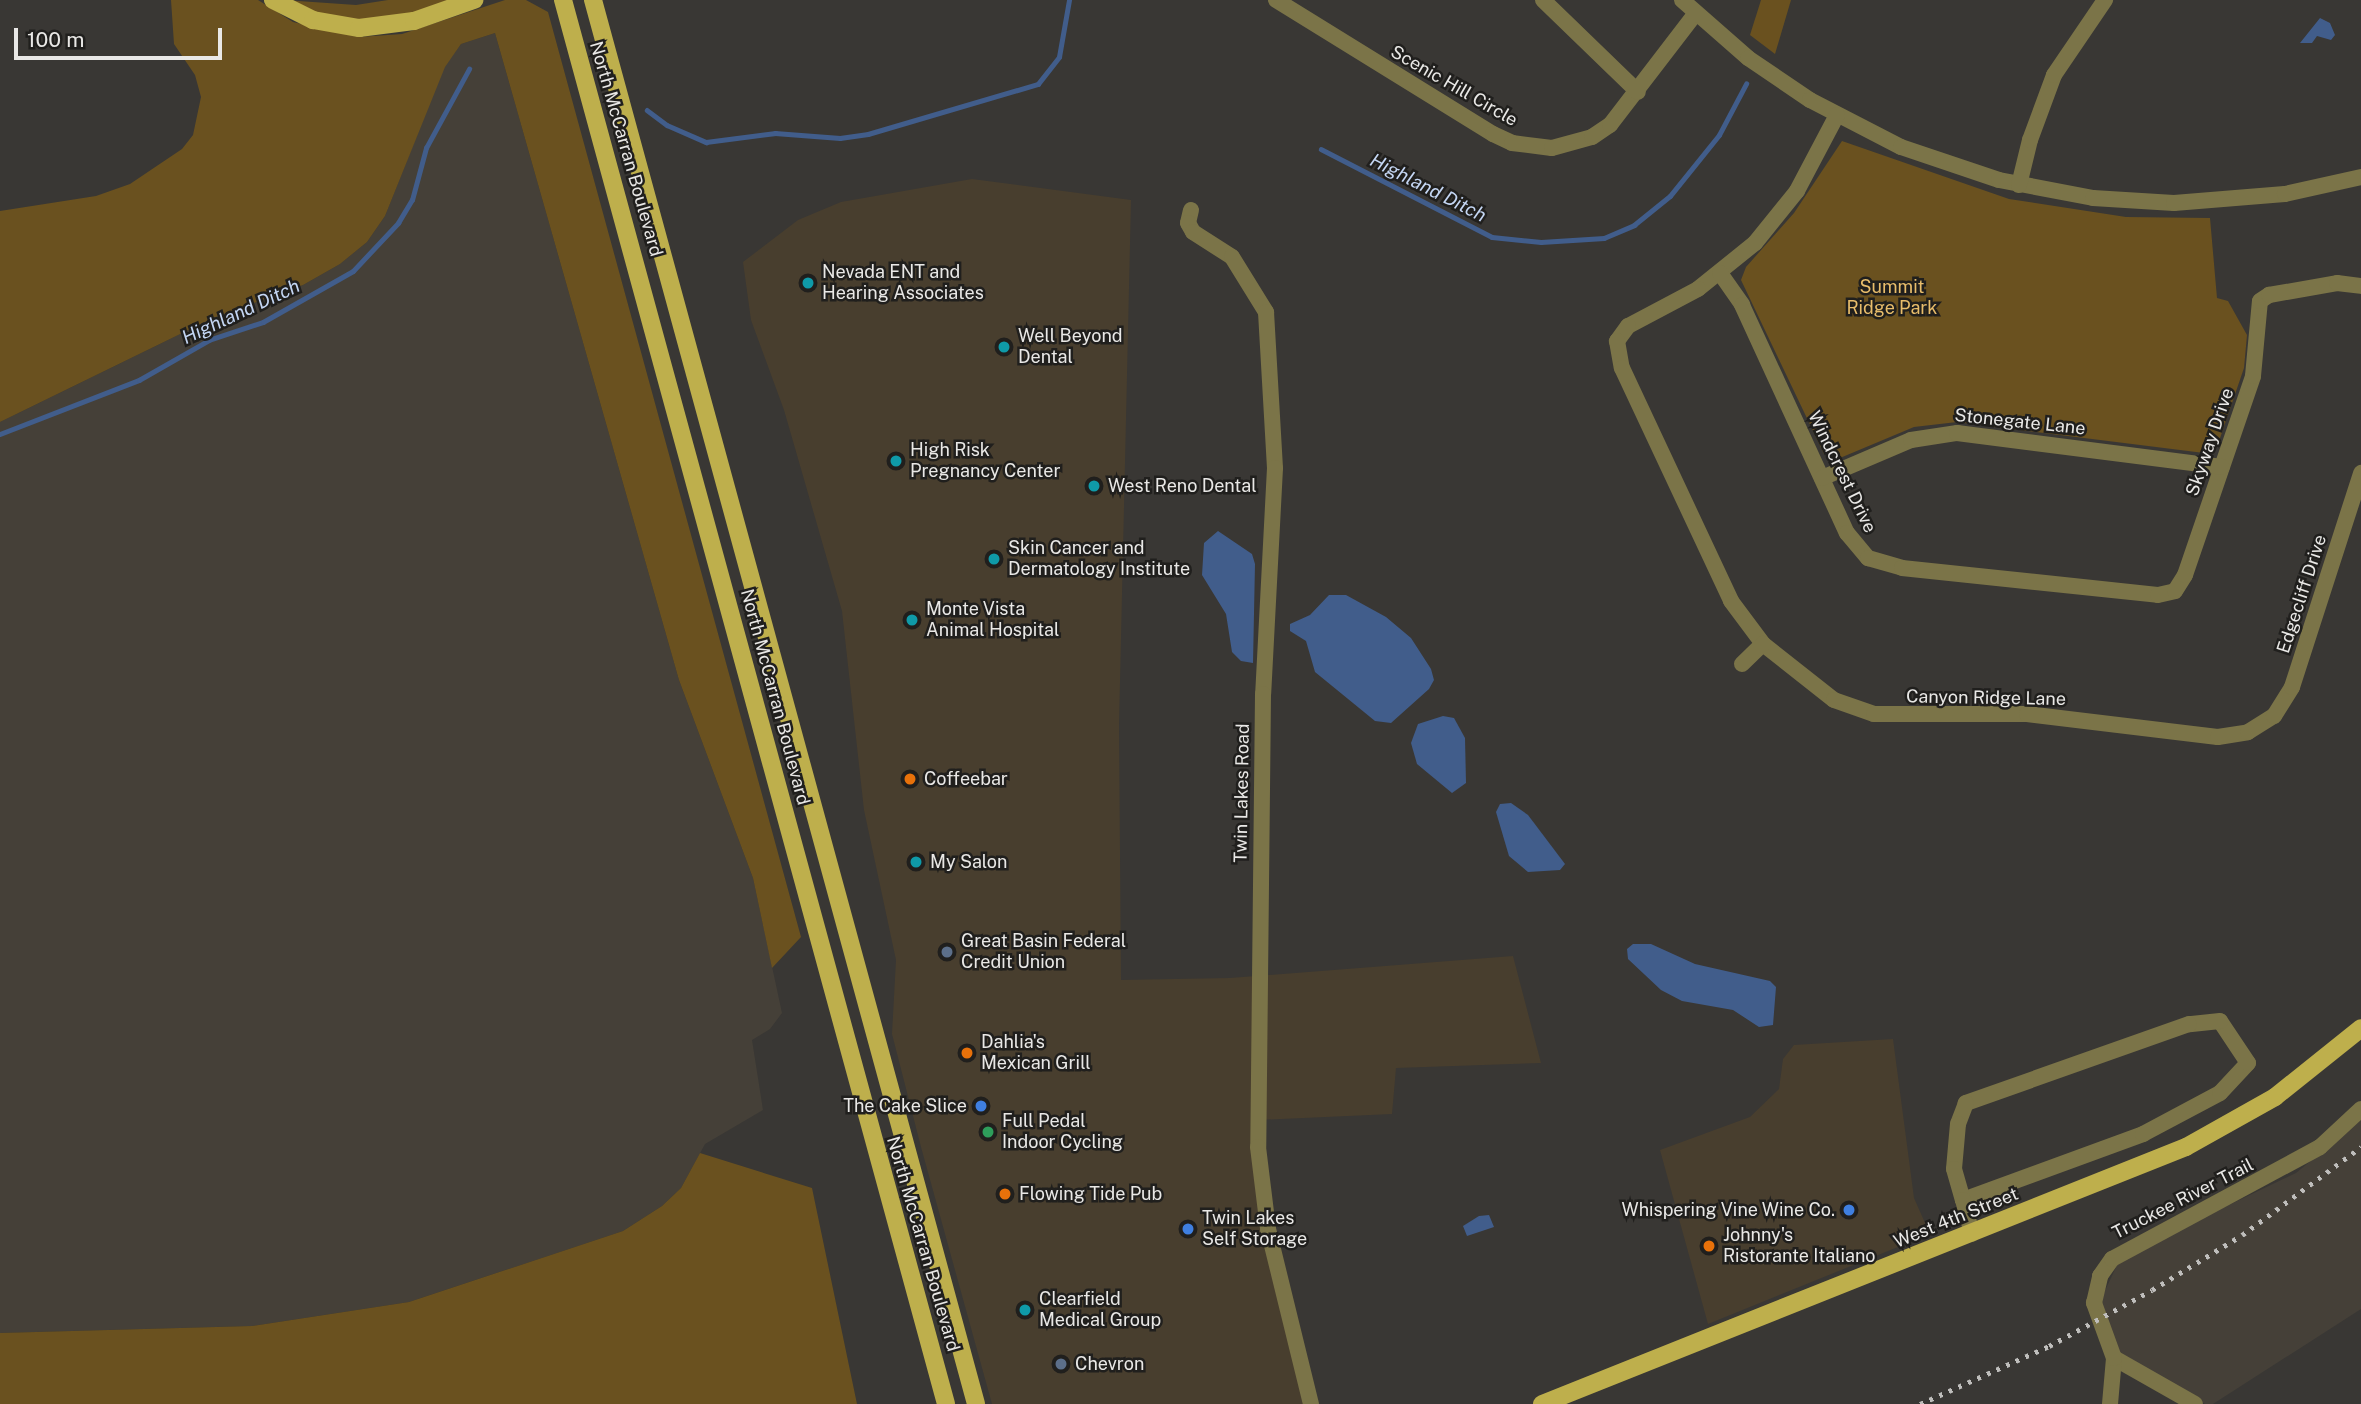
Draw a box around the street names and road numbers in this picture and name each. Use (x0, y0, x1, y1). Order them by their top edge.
street label: North McCarran Boulevard (585, 39, 667, 259)
street label: Scenic Hill Circle (1387, 41, 1521, 131)
street label: Skyway Drive (2181, 385, 2239, 499)
street label: Stonegate Lane (1953, 404, 2087, 440)
street label: Windcrest Drive (1803, 408, 1881, 536)
street label: Edgecliff Drive (2273, 532, 2331, 656)
street label: North McCarran Boulevard (736, 587, 814, 807)
street label: Canyon Ridge Lane (1906, 686, 2066, 710)
street label: Twin Lakes Road (1230, 723, 1254, 863)
street label: North McCarran Boulevard (882, 1134, 964, 1354)
street label: Truckee River Trail (2109, 1154, 2257, 1244)
street label: West 4th Street (1891, 1183, 2021, 1253)

